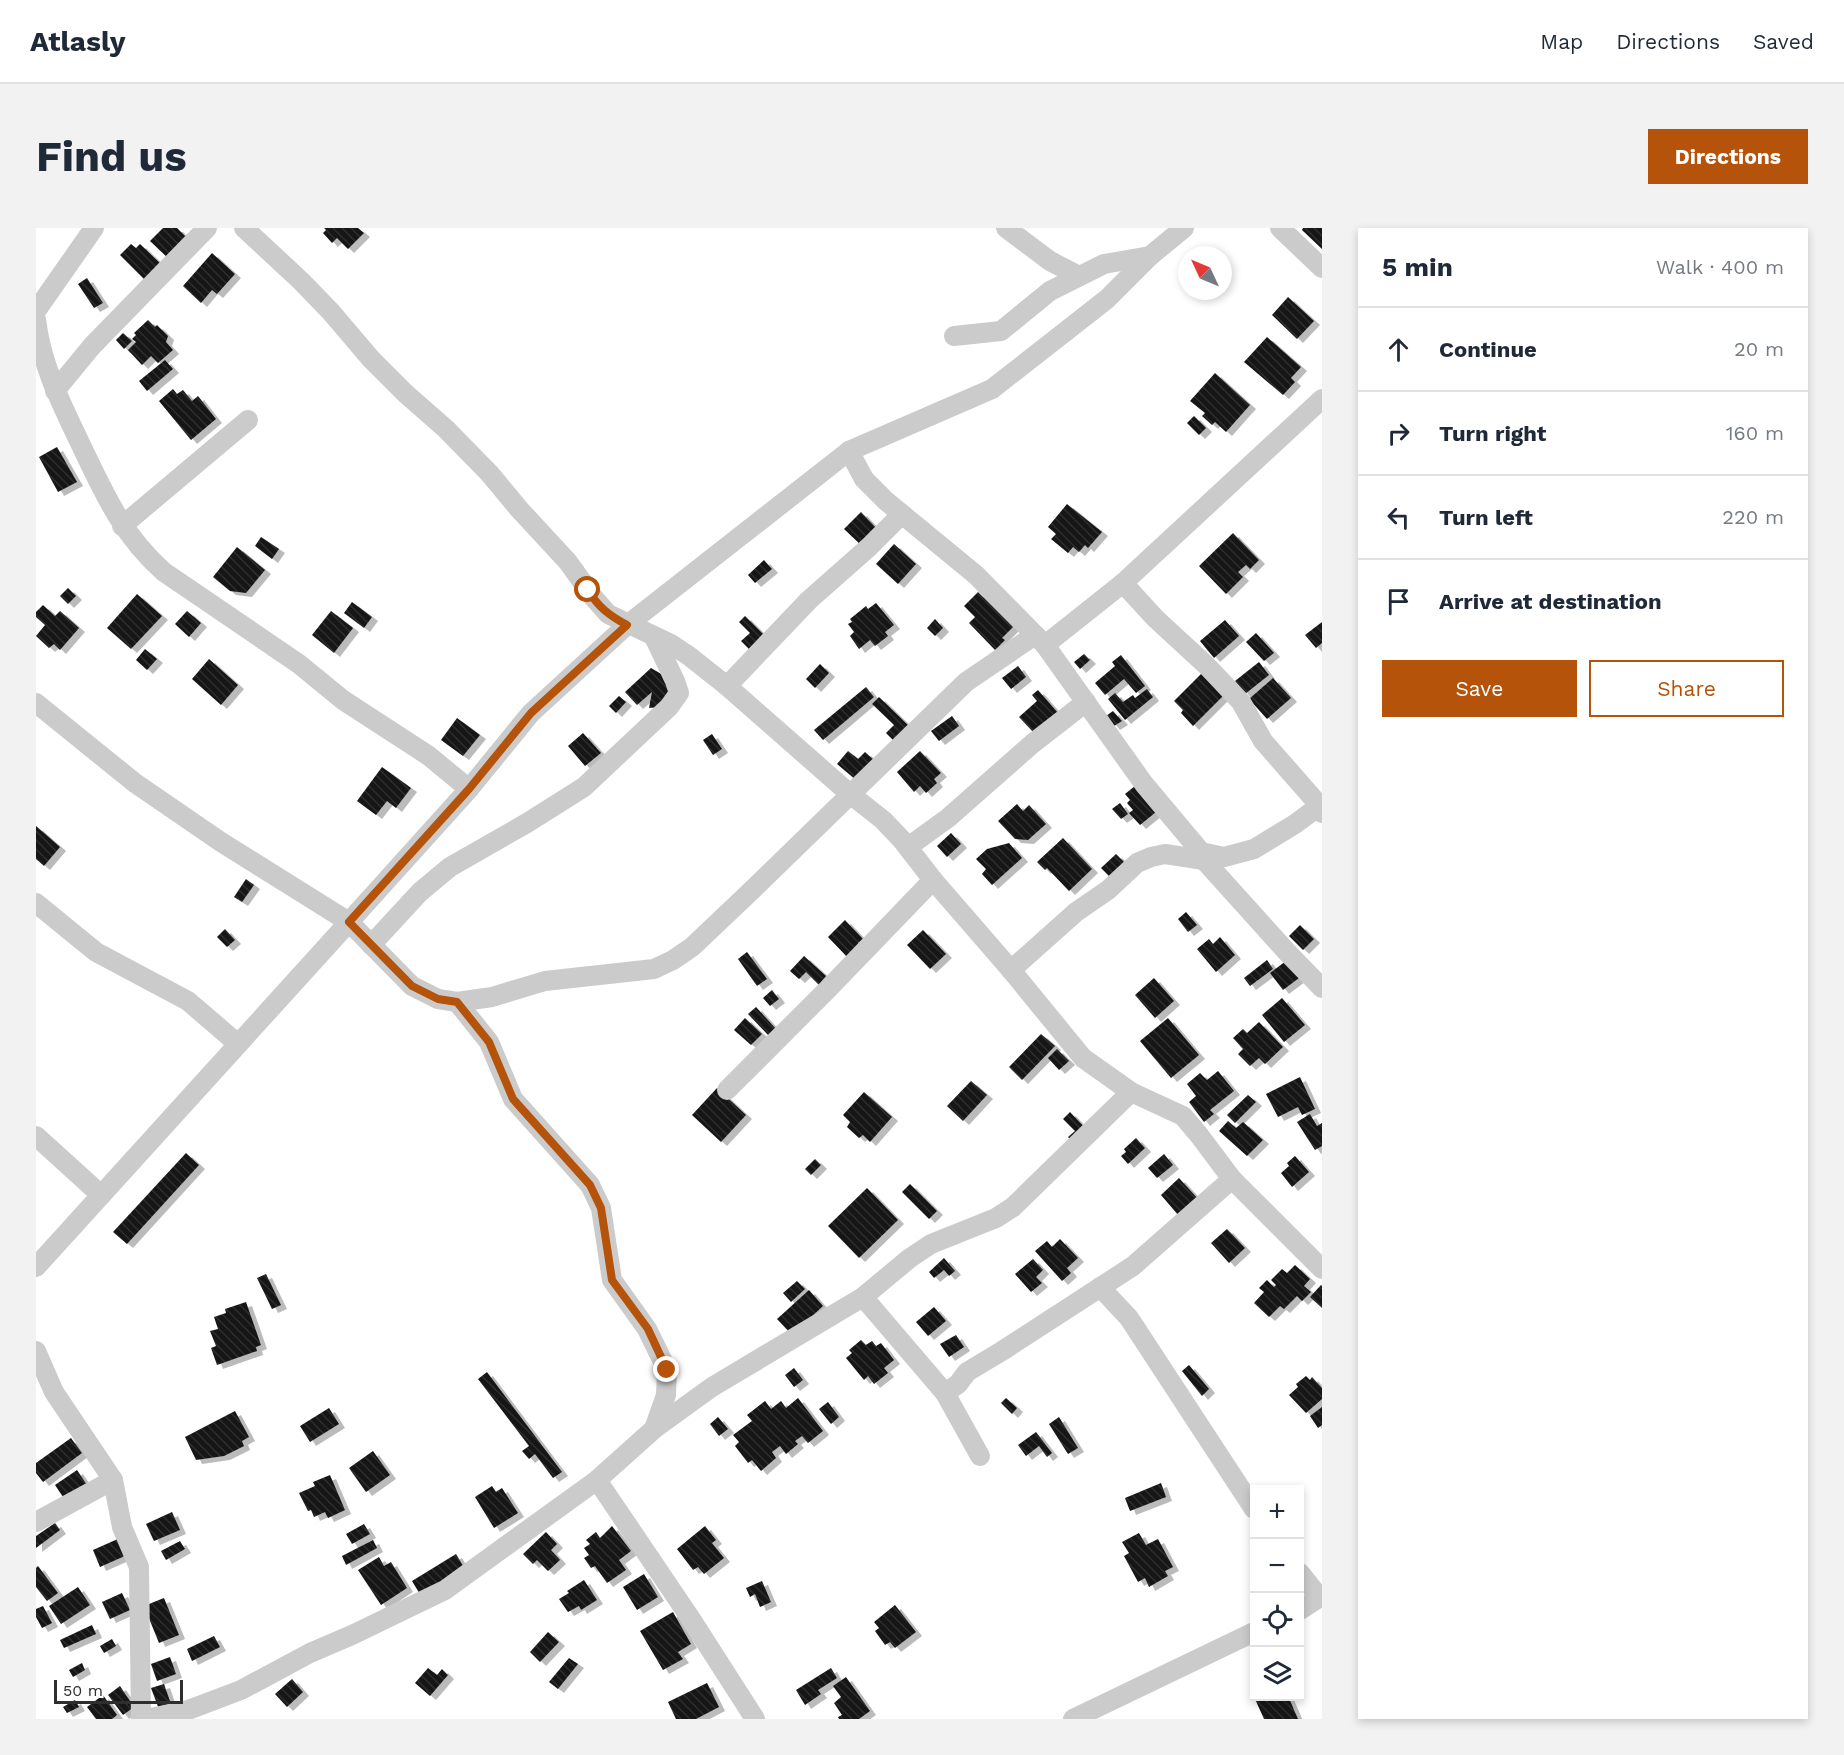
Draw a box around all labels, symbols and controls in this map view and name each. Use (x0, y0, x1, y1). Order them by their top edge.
text: Atlasly (30, 25, 125, 58)
text: Map (1540, 29, 1583, 54)
text: Directions (1616, 29, 1720, 54)
text: Saved (1753, 29, 1814, 54)
button: Directions (1648, 129, 1808, 184)
text: Find us (36, 132, 187, 181)
north arrow (1178, 246, 1232, 300)
text: 5 min (1382, 252, 1453, 282)
text: Walk · 400 m (1656, 255, 1784, 279)
icon: ahead (1382, 333, 1415, 366)
text: Continue (1439, 337, 1537, 362)
text: 20 m (1734, 337, 1784, 361)
icon: right (1382, 417, 1415, 450)
text: Turn right (1439, 421, 1546, 446)
text: 160 m (1726, 421, 1784, 445)
icon: left (1382, 501, 1415, 534)
text: Turn left (1439, 505, 1533, 530)
text: 220 m (1722, 505, 1784, 529)
route start (574, 576, 600, 602)
icon: arrive (1382, 585, 1415, 618)
text: Arrive at destination (1439, 589, 1662, 614)
button: Save (1382, 660, 1577, 717)
button: Share (1589, 660, 1784, 717)
route end (653, 1356, 679, 1382)
map controls (1250, 1485, 1304, 1701)
button: + (1250, 1485, 1304, 1539)
button: − (1250, 1539, 1304, 1593)
button: locate (1250, 1593, 1304, 1647)
button: layers (1250, 1647, 1304, 1701)
scale bar (54, 1677, 183, 1704)
text: 50 m (63, 1681, 103, 1700)

